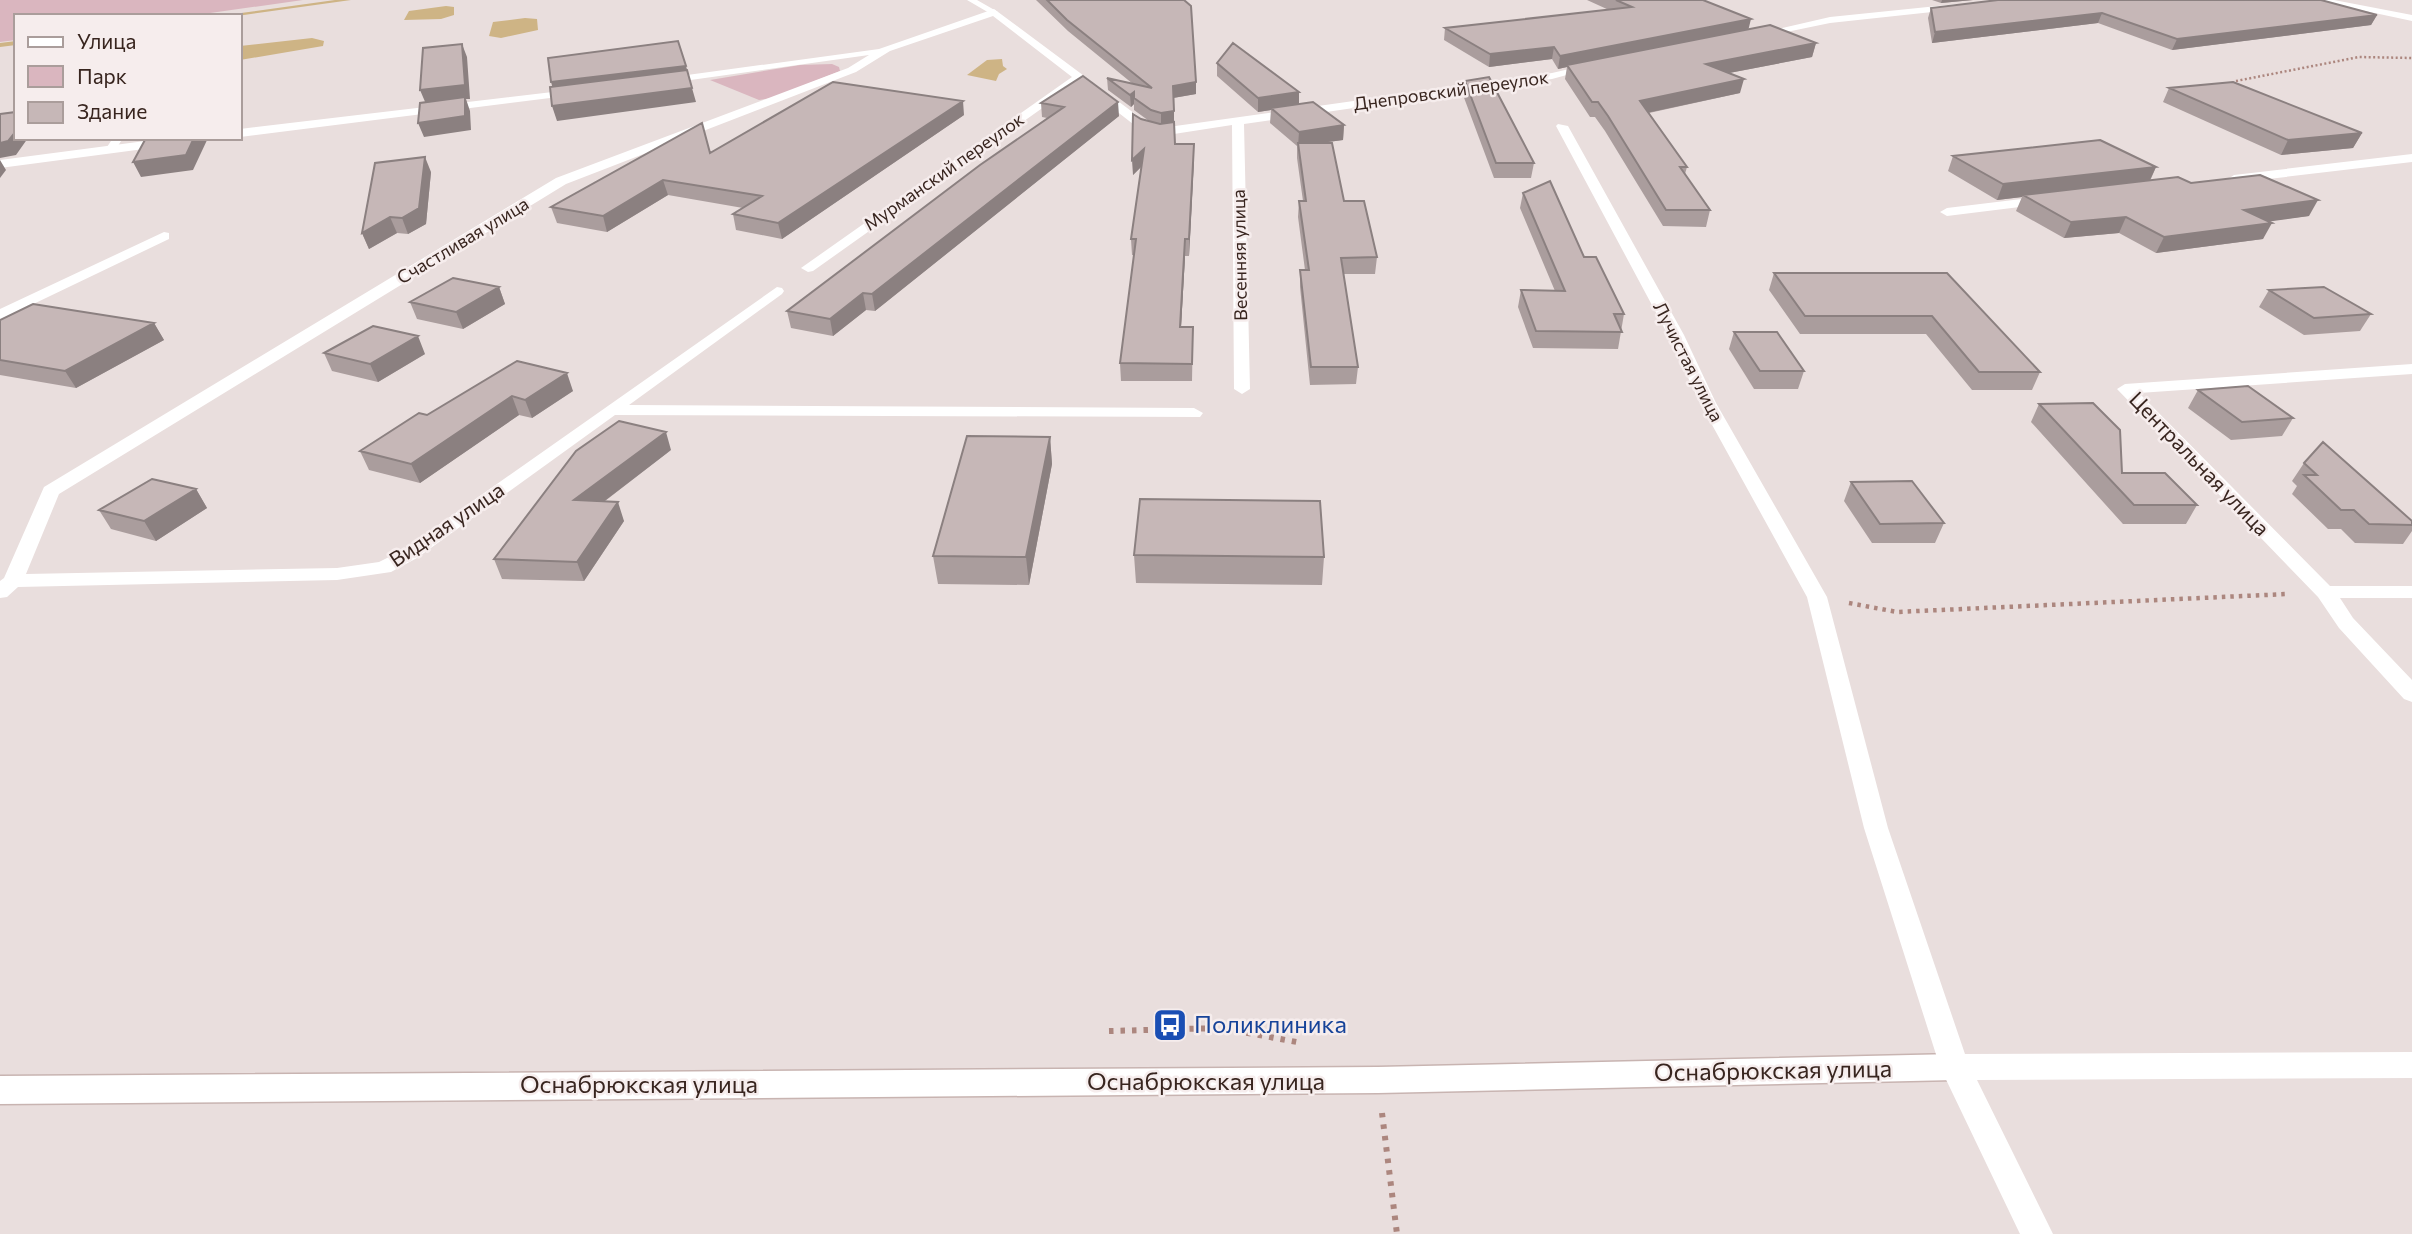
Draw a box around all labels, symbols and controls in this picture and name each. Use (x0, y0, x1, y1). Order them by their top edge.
legend (14, 14, 242, 140)
text: Улица (77, 28, 136, 53)
text: Парк (77, 63, 127, 88)
street label: Днепровский переулок (1352, 65, 1550, 115)
text: Здание (77, 98, 147, 123)
street label: Мурманский переулок (859, 107, 1028, 235)
street label: Весенняя улица (1227, 189, 1251, 321)
street label: Счастливая улица (393, 192, 532, 288)
street label: Лучистая улица (1649, 298, 1729, 425)
street label: Центральная улица (2125, 386, 2275, 540)
street label: Видная улица (384, 476, 508, 571)
bus stop icon: Поликлиника (1151, 1006, 1189, 1044)
place label: Поликлиника (1194, 1009, 1347, 1038)
street label: Оснабрюкская улица (1654, 1053, 1892, 1086)
street label: Оснабрюкская улица (1087, 1066, 1325, 1095)
street label: Оснабрюкская улица (520, 1069, 758, 1098)

